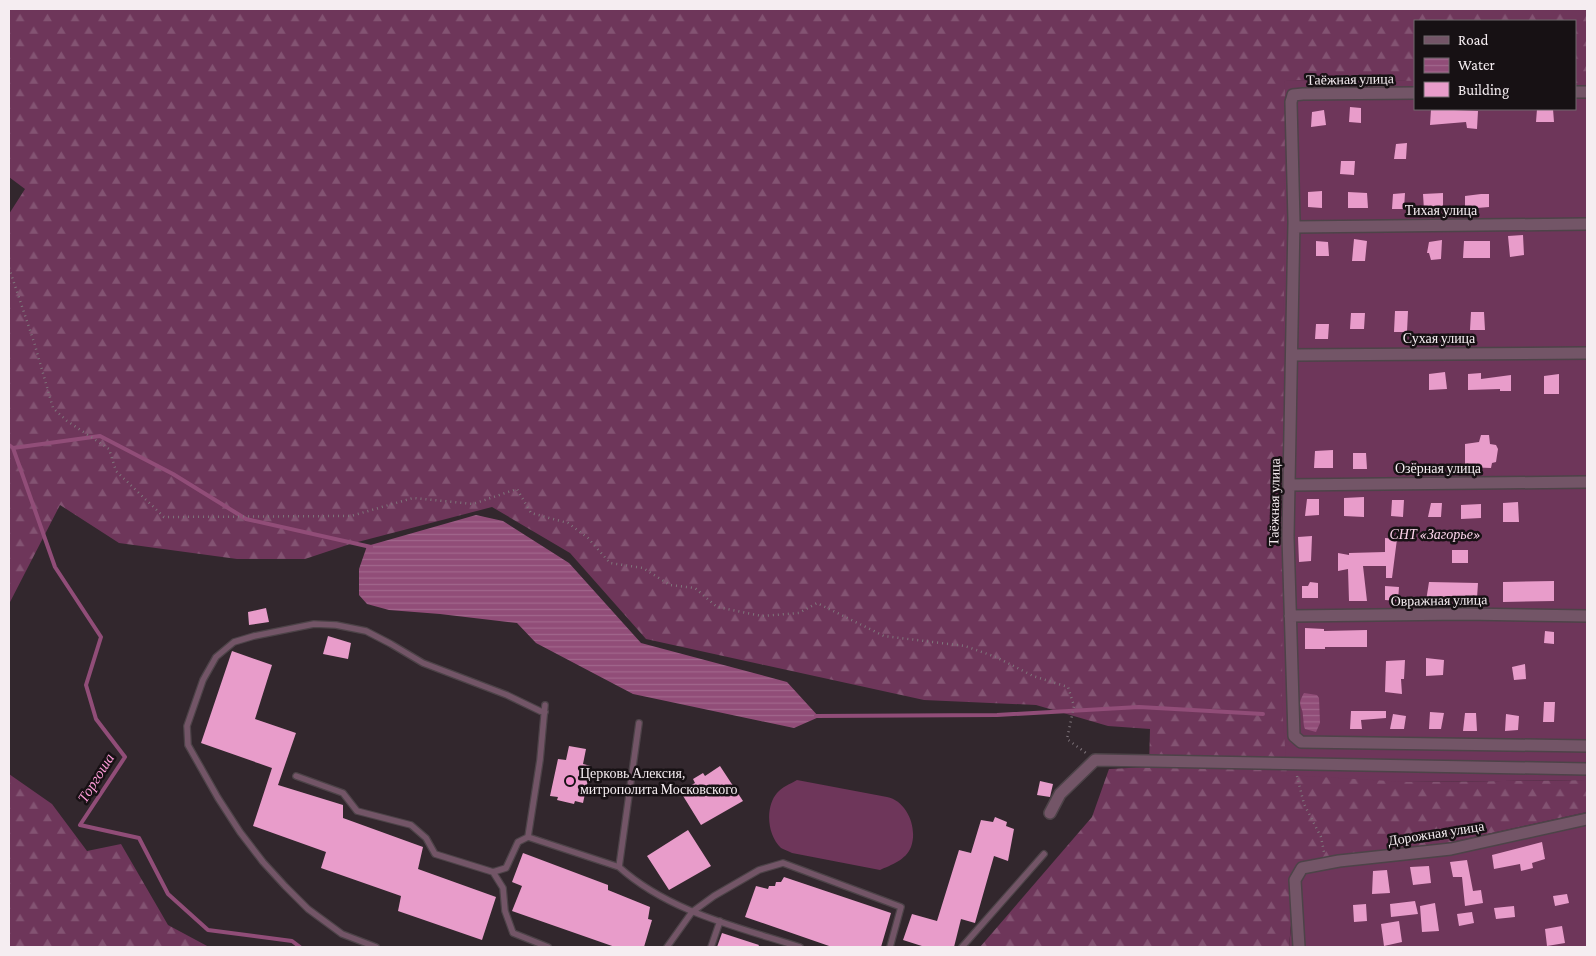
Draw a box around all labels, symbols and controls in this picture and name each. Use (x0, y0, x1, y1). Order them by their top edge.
legend (1414, 20, 1576, 110)
text: Road (1458, 32, 1489, 48)
text: Water (1458, 57, 1495, 73)
street label: Таёжная улица (1306, 70, 1395, 88)
text: Building (1458, 82, 1509, 99)
street label: Тихая улица (1405, 202, 1478, 218)
street label: Сухая улица (1403, 330, 1476, 346)
street label: Таёжная улица (1265, 457, 1283, 546)
street label: Озёрная улица (1395, 460, 1482, 476)
park label: СНТ «Загорье» (1389, 526, 1481, 542)
street label: Овражная улица (1390, 591, 1488, 609)
water label: Торгоша (75, 750, 117, 806)
place label: Церковь Алексия, митрополита Московского (580, 765, 738, 797)
marker: Церковь Алексия, митрополита Московского (564, 775, 576, 787)
street label: Дорожная улица (1387, 817, 1486, 849)

